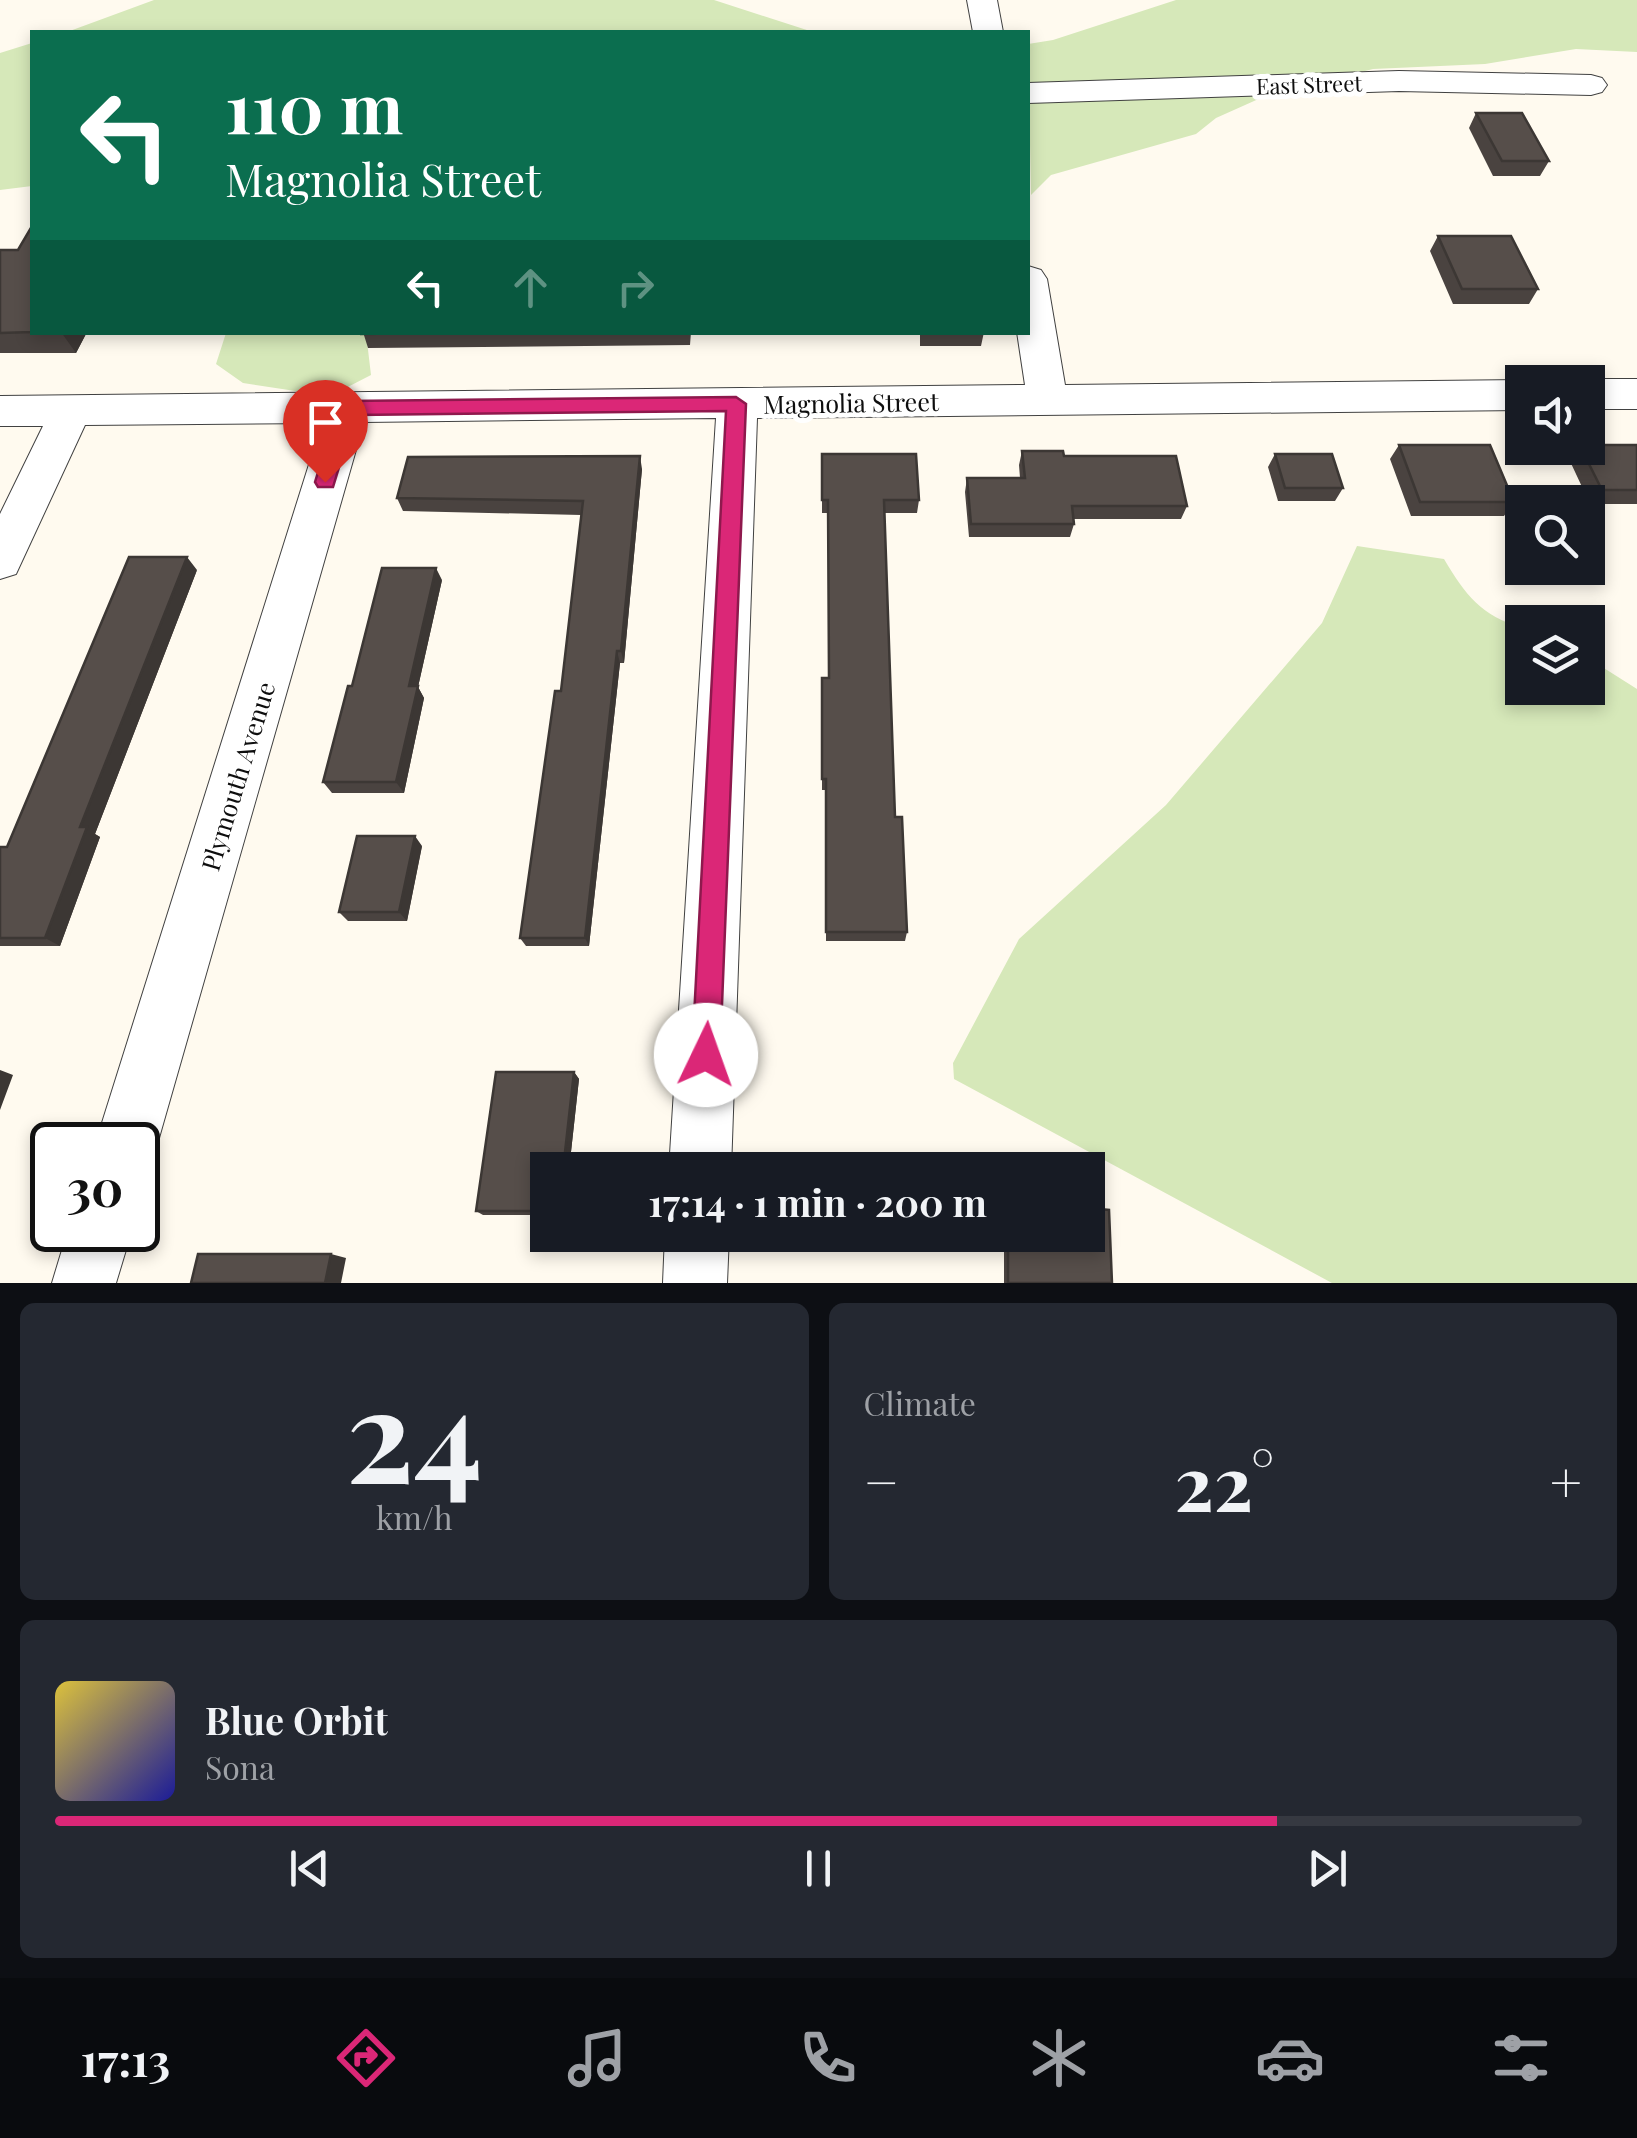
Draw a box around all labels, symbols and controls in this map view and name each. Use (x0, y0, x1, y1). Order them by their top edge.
text: 110 m (225, 58, 403, 152)
street label: East Street (1255, 67, 1364, 101)
icon: left (60, 70, 190, 200)
text: Magnolia Street (225, 148, 541, 208)
icon: left (398, 260, 453, 315)
icon: ahead (503, 260, 558, 315)
icon: right (608, 260, 663, 315)
map controls (1505, 365, 1605, 705)
button: sound (1505, 365, 1605, 465)
pin (283, 380, 368, 483)
street label: Magnolia Street (763, 384, 940, 420)
icon: arrive (298, 395, 353, 450)
button: search (1505, 485, 1605, 585)
button: layers (1505, 605, 1605, 705)
street label: Plymouth Avenue (193, 677, 281, 875)
position arrow (654, 1003, 758, 1107)
speed limit sign: 30 (30, 1122, 160, 1252)
text: 17:14 · 1 min · 200 m (648, 1176, 987, 1227)
text: 24 (346, 1343, 483, 1517)
text: Climate (864, 1381, 976, 1424)
text: 22° (1174, 1430, 1274, 1530)
text: − (864, 1443, 899, 1517)
text: + (1550, 1443, 1582, 1517)
text: km/h (376, 1495, 453, 1538)
text: Blue Orbit (205, 1694, 388, 1745)
text: Sona (205, 1745, 275, 1788)
icon: previous (282, 1841, 337, 1896)
icon: pause (791, 1841, 846, 1896)
icon: next (1300, 1841, 1355, 1896)
icon: directions (331, 2023, 401, 2093)
icon: music (562, 2023, 632, 2093)
icon: phone (793, 2023, 863, 2093)
icon: climate (1024, 2023, 1094, 2093)
icon: car (1255, 2023, 1325, 2093)
icon: filters (1486, 2023, 1556, 2093)
text: 17:13 (81, 2028, 170, 2088)

